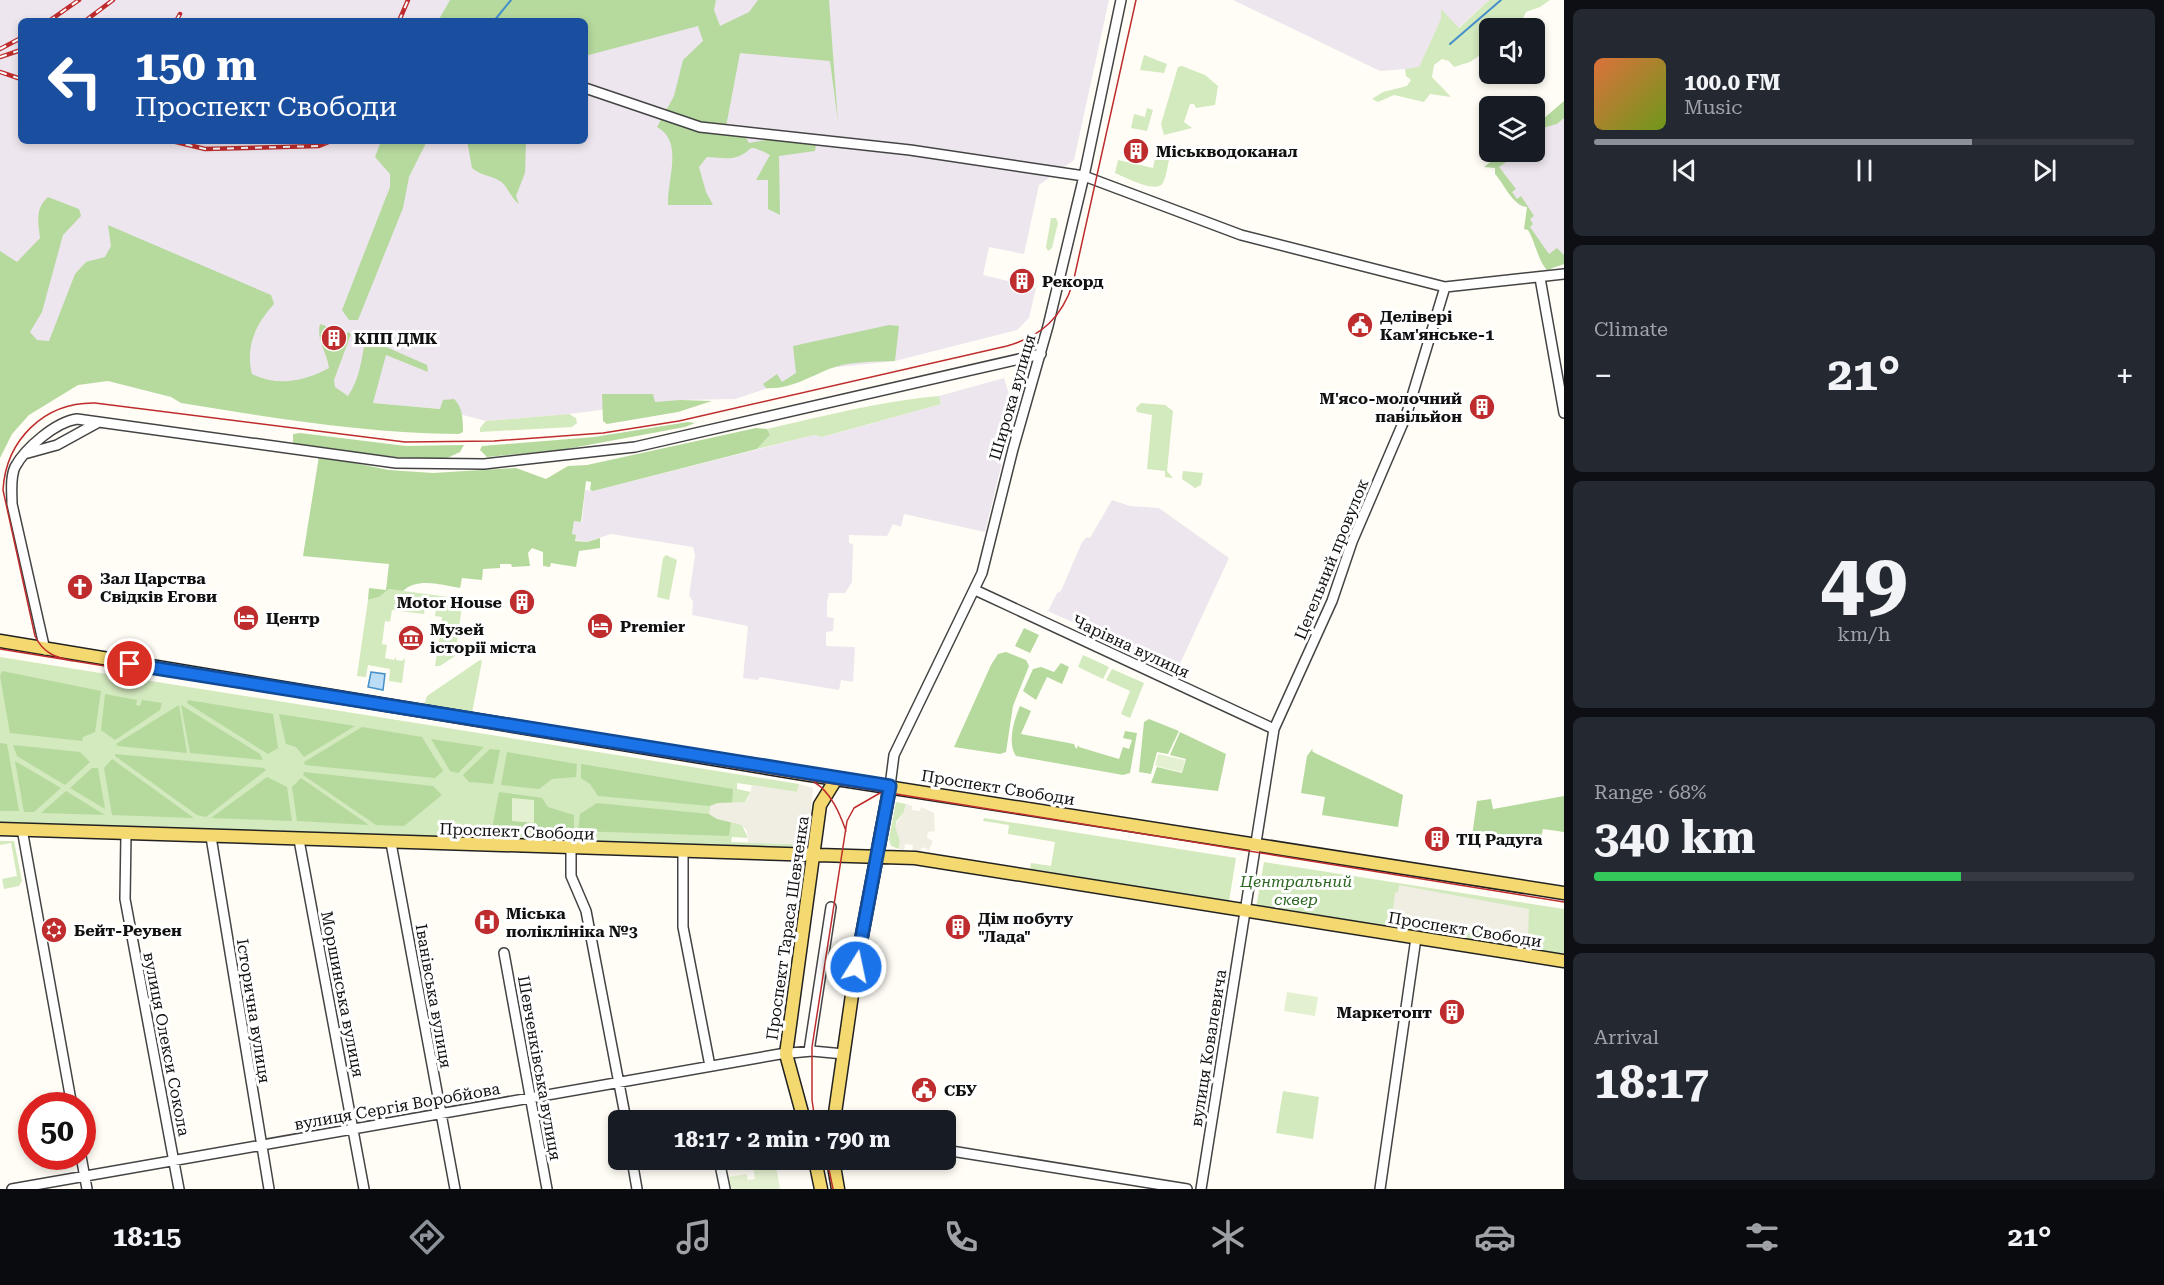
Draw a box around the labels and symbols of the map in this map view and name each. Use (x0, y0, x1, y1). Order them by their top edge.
building icon: Міськводоканал (1121, 136, 1151, 166)
place label: Міськводоканал (1156, 142, 1298, 161)
building icon: Рекорд (1007, 266, 1037, 296)
place label: Рекорд (1042, 272, 1104, 291)
place label: Делівері Кам'янське-1 (1380, 307, 1494, 344)
public building icon: Делівері Кам'янське-1 (1345, 310, 1375, 340)
building icon: КПП ДМК (319, 323, 349, 353)
place label: КПП ДМК (354, 329, 438, 348)
street label: Широка вулиця (985, 332, 1040, 462)
place label: М'ясо-молочний павільйон (1320, 389, 1462, 426)
building icon: М'ясо-молочний павільйон (1467, 392, 1497, 422)
street label: Цегельний провулок (1290, 476, 1372, 642)
place label: Зал Царства Свiдкiв Егови (100, 569, 217, 606)
church icon: Зал Царства Свiдкiв Егови (65, 572, 95, 602)
building icon: Motor House (507, 587, 537, 617)
place label: Motor House (397, 593, 502, 612)
hotel icon: Центр (231, 603, 261, 633)
place label: Центр (266, 609, 320, 628)
hotel icon: Premier (585, 611, 615, 641)
street label: Чарівна вулиця (1069, 611, 1192, 682)
place label: Premier (620, 617, 685, 636)
place label: Музей історії міста (430, 620, 537, 657)
museum icon: Музей історії міста (396, 623, 426, 653)
pin (104, 638, 155, 689)
street label: Проспект Свободи (920, 766, 1076, 809)
street label: Проспект Тараса Шевченка (762, 814, 813, 1041)
street label: Проспект Свободи (439, 819, 595, 844)
building icon: ТЦ Радуга (1422, 824, 1452, 854)
place label: ТЦ Радуга (1456, 830, 1543, 849)
park label: Центральний сквер (1239, 872, 1352, 909)
place label: Міська поліклініка №3 (506, 904, 638, 941)
hospital icon: Міська поліклініка №3 (472, 907, 502, 937)
street label: Проспект Свободи (1387, 908, 1543, 951)
street label: Моршинська вулиця (317, 909, 368, 1079)
place label: Дім побуту "Лада" (978, 909, 1073, 946)
building icon: Дім побуту "Лада" (943, 912, 973, 942)
synagogue icon: Бейт-Реувен (39, 915, 69, 945)
place label: Бейт-Реувен (74, 921, 182, 940)
street label: Іванівська вулиця (411, 922, 456, 1070)
position arrow (824, 935, 888, 999)
street label: Історична вулиця (233, 937, 274, 1085)
street label: вулиця Олекси Сокола (139, 950, 194, 1138)
street label: вулиця Ковалевича (1187, 968, 1230, 1128)
street label: Шевченківська вулиця (514, 974, 565, 1162)
building icon: Маркетопт (1437, 997, 1467, 1027)
place label: Маркетопт (1336, 1003, 1432, 1022)
public building icon: СБУ (909, 1075, 939, 1105)
street label: вулиця Сергія Воробйова (293, 1079, 502, 1134)
place label: СБУ (944, 1081, 977, 1100)
speed limit sign: 50 (18, 1092, 96, 1170)

